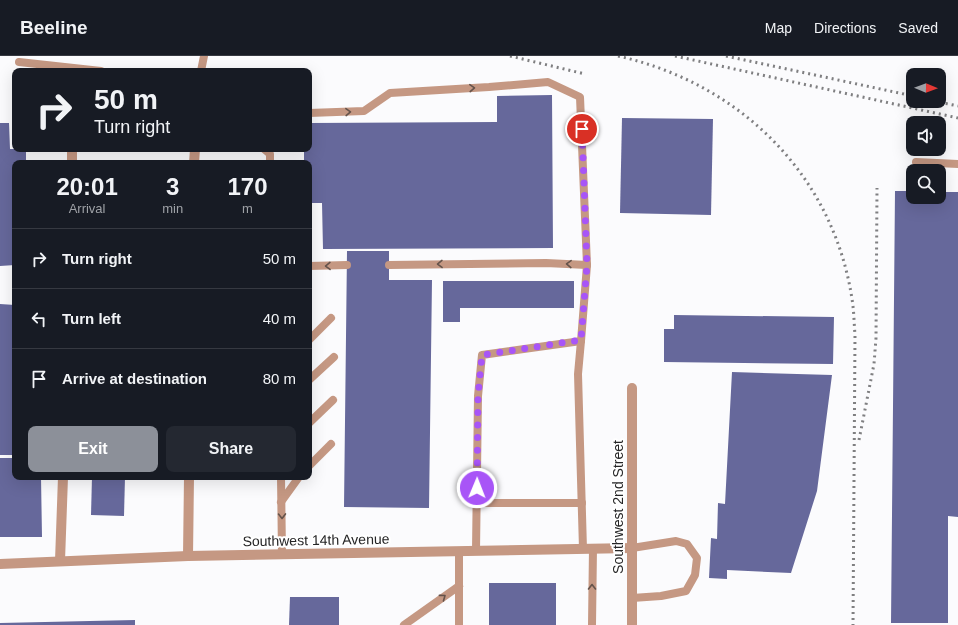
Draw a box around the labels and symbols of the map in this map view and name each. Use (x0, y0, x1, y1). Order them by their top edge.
north arrow (906, 68, 946, 108)
one-way arrow (469, 84, 475, 93)
one-way arrow (345, 108, 351, 116)
pin (565, 112, 599, 146)
one-way arrow (437, 260, 443, 268)
one-way arrow (566, 260, 572, 268)
one-way arrow (325, 261, 331, 270)
street label: Southwest 2nd Street (610, 440, 626, 574)
position arrow (456, 467, 498, 509)
one-way arrow (278, 513, 286, 519)
street label: Southwest 14th Avenue (242, 531, 390, 549)
one-way arrow (588, 584, 596, 590)
one-way arrow (439, 594, 446, 602)

